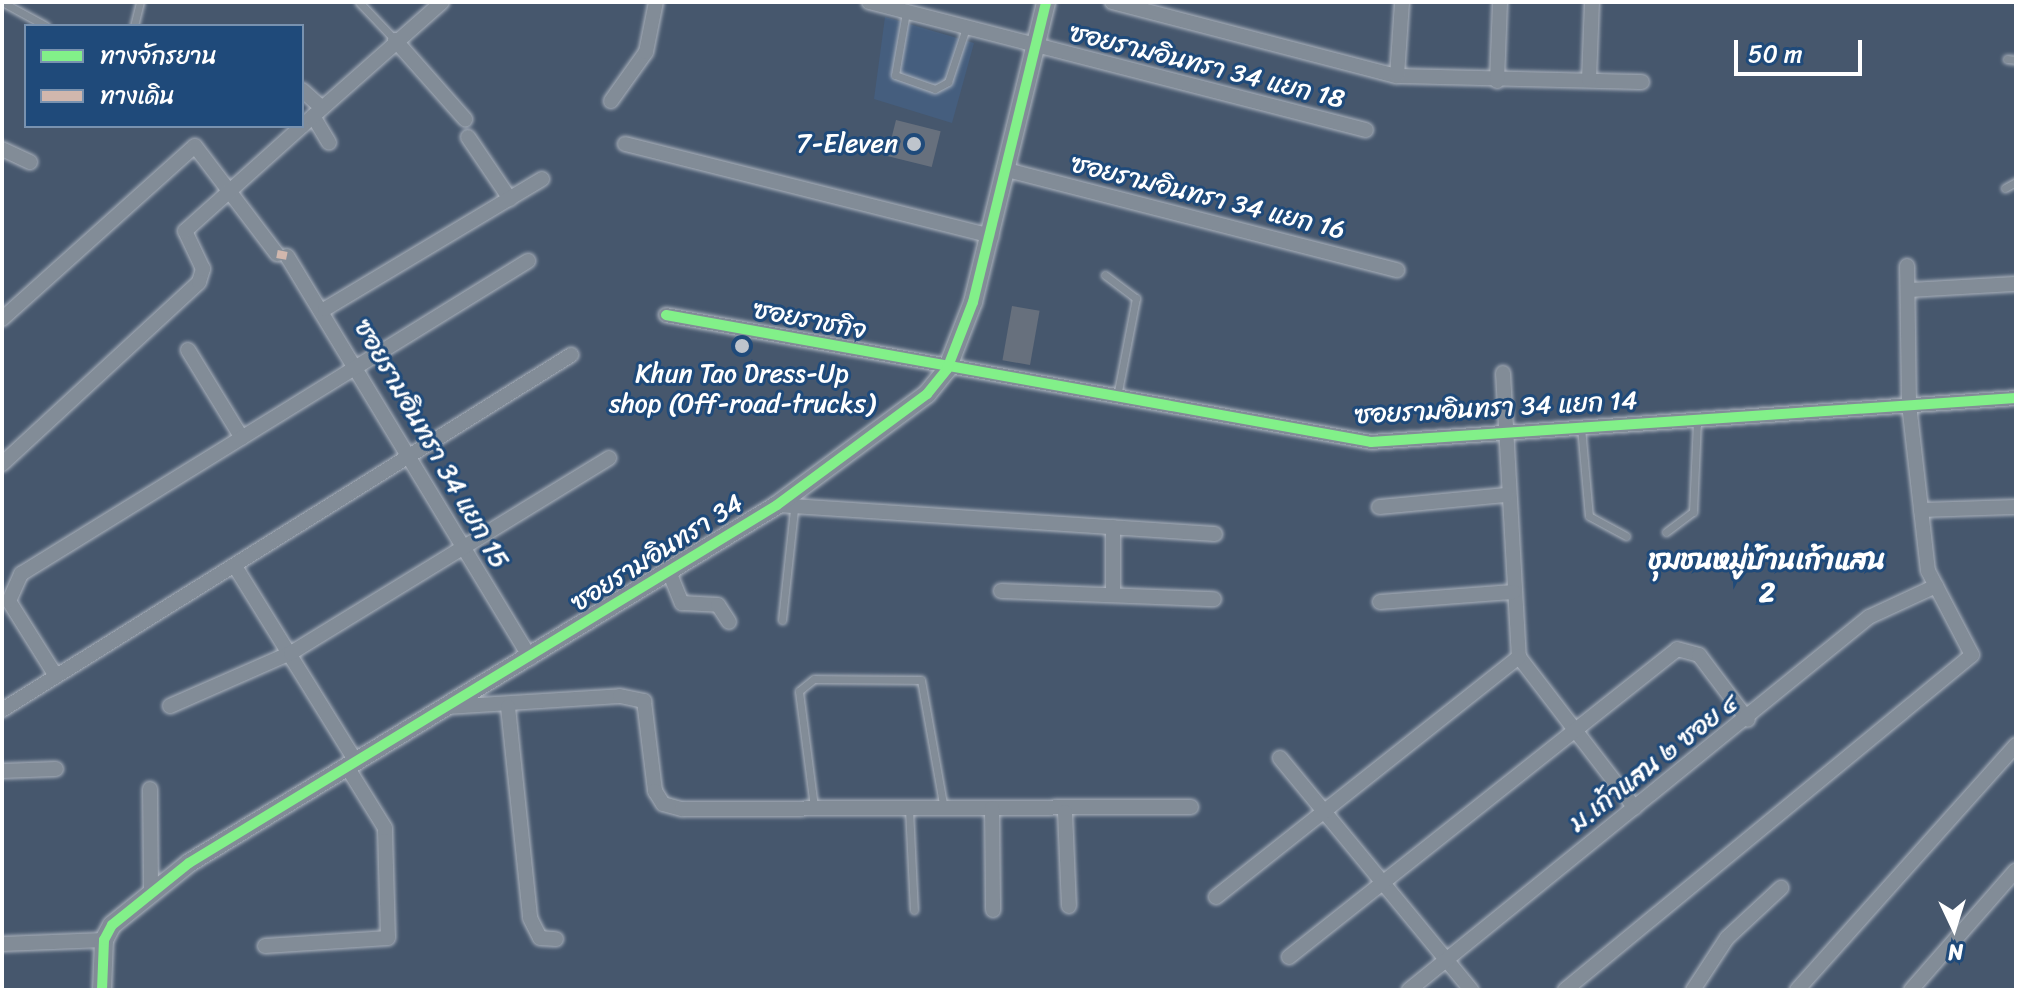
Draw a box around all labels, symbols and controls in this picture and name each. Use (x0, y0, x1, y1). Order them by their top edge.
street label: ซอยรามอินทรา 34 แยก 18 (1066, 17, 1348, 115)
legend (24, 24, 304, 128)
scale bar (1738, 24, 1866, 74)
text: 50 m (1748, 33, 1803, 75)
text: ทางจักรยาน (100, 35, 217, 77)
text: ทางเดิน (100, 75, 175, 117)
place label: 7-Eleven (796, 128, 898, 160)
marker: 7-Eleven (905, 135, 923, 153)
street label: ซอยรามอินทรา 34 แยก 16 (1068, 148, 1348, 246)
street label: ซอยราชกิจ (750, 294, 870, 346)
street label: ซอยรามอินทรา 34 แยก 15 (347, 314, 515, 574)
marker: Khun Tao Dress-Up shop (Off-road-trucks) (733, 337, 751, 355)
place label: Khun Tao Dress-Up shop (Off-road-trucks) (609, 358, 875, 420)
street label: ซอยรามอินทรา 34 แยก 14 (1354, 385, 1638, 431)
street label: ซอยรามอินทรา 34 (565, 488, 749, 618)
district label: ชุมชนหมู่บ้านเก้าแสน 2 (1649, 543, 1885, 609)
street label: ม.เก้าแสน ๒ ซอย ๔ (1563, 687, 1745, 839)
north arrow (1914, 888, 1994, 968)
text: N (1947, 932, 1965, 972)

